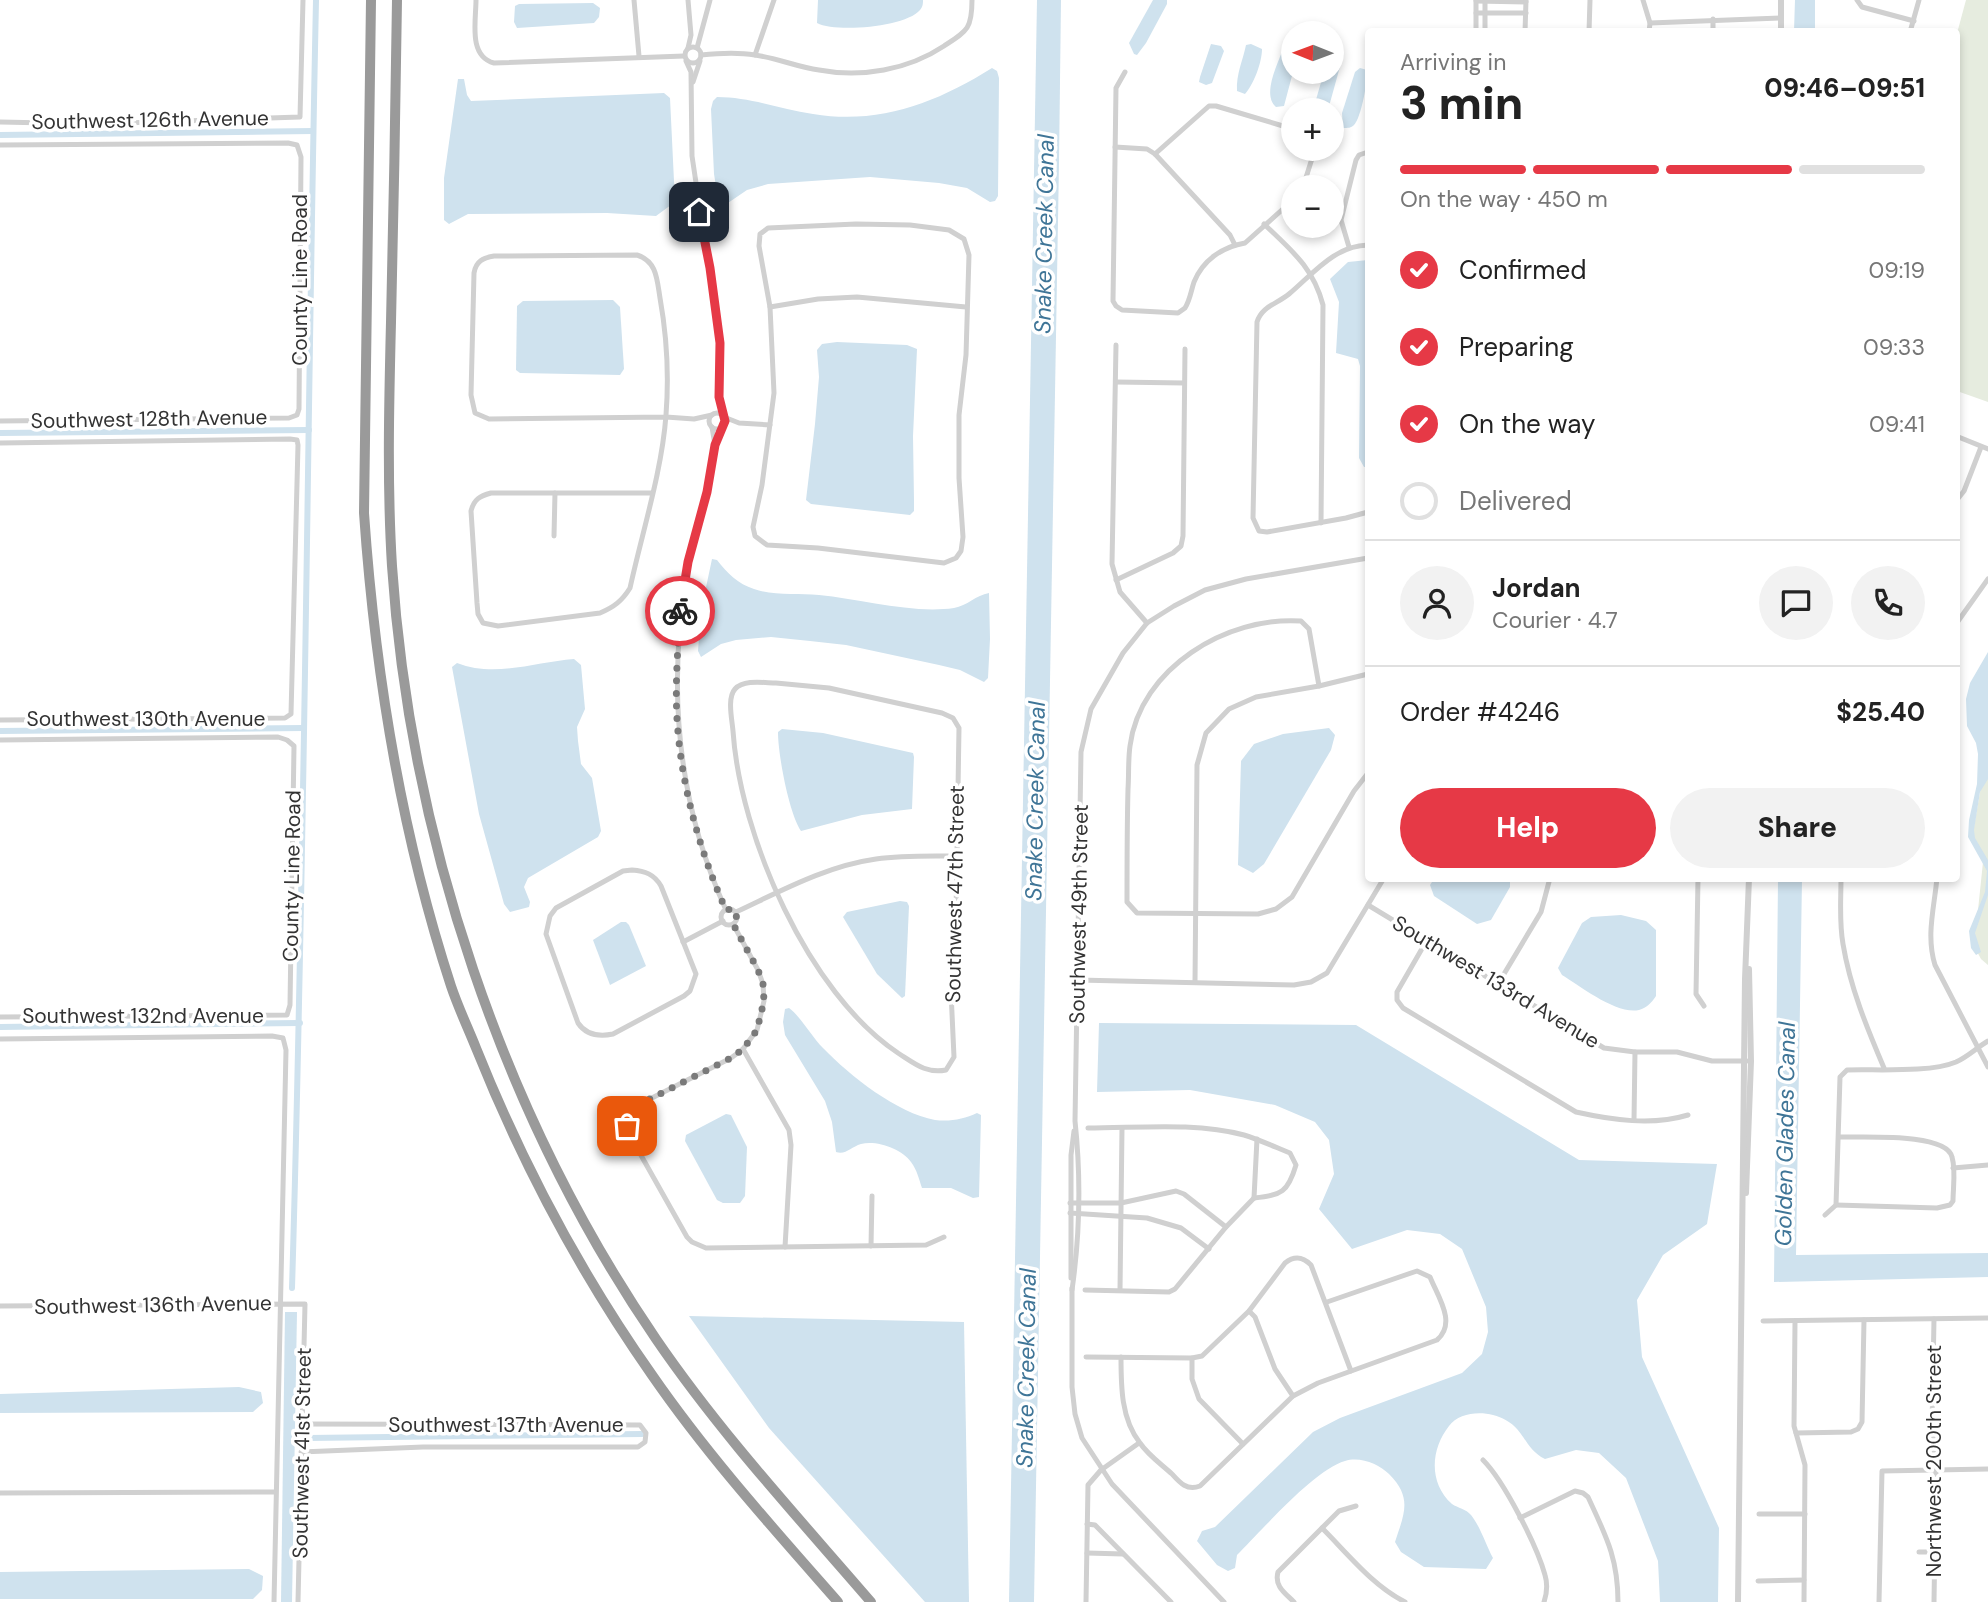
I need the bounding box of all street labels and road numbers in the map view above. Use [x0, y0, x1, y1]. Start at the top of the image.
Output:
street label: Southwest 126th Avenue [31, 104, 269, 136]
street label: County Line Road [286, 194, 314, 366]
street label: Southwest 128th Avenue [30, 403, 268, 435]
street label: Southwest 130th Avenue [27, 705, 266, 733]
street label: Southwest 47th Street [939, 785, 971, 1003]
street label: County Line Road [277, 790, 307, 962]
street label: Southwest 49th Street [1063, 804, 1095, 1024]
street label: Southwest 133rd Avenue [1387, 909, 1605, 1055]
street label: Southwest 132nd Avenue [22, 1002, 264, 1030]
street label: Southwest 136th Avenue [34, 1289, 272, 1321]
street label: Northwest 200th Street [1920, 1345, 1948, 1577]
street label: Southwest 41st Street [286, 1347, 318, 1559]
street label: Southwest 137th Avenue [388, 1411, 624, 1439]

